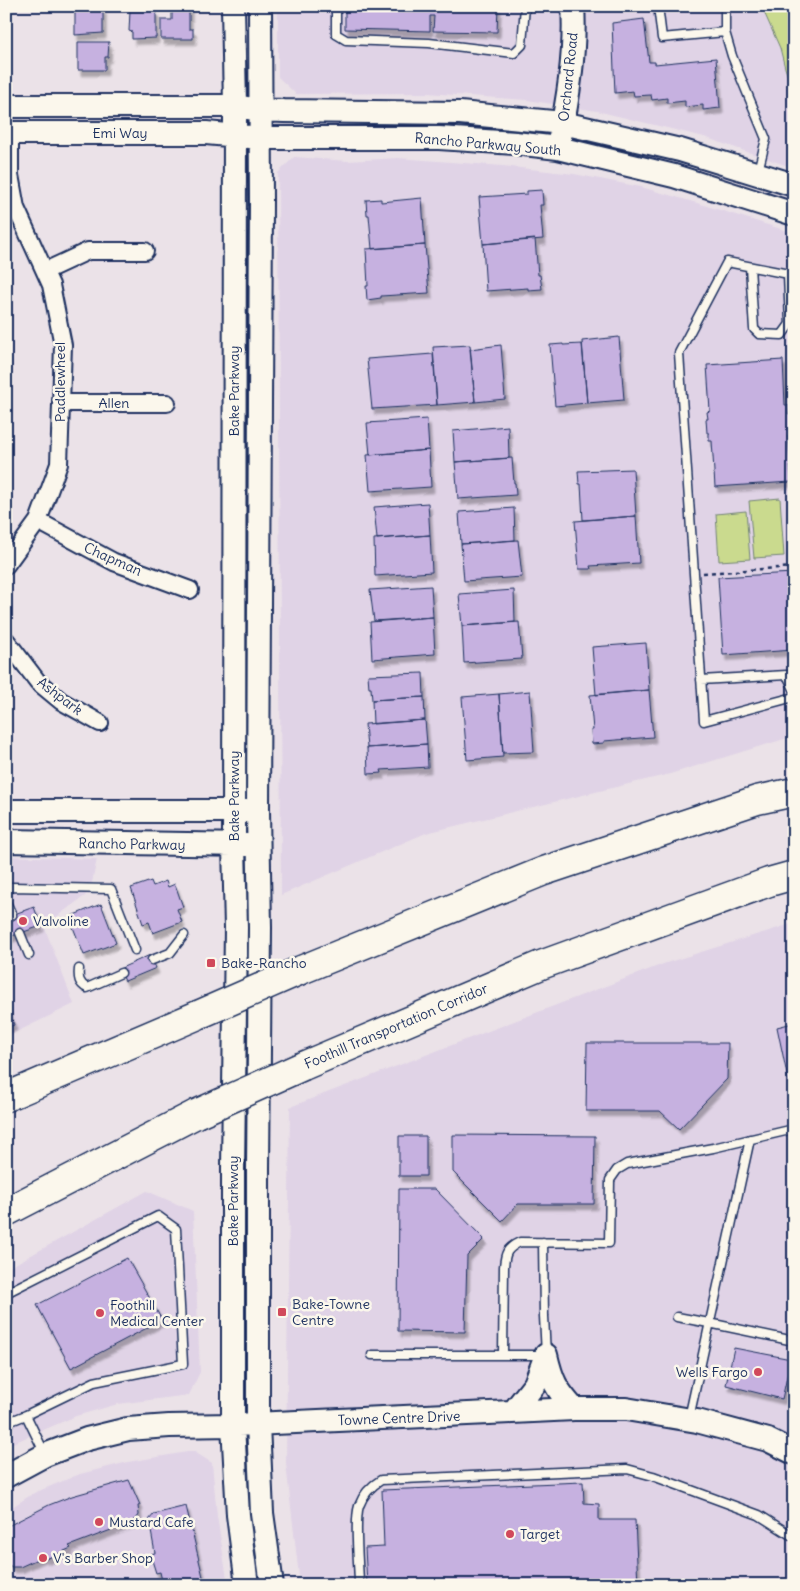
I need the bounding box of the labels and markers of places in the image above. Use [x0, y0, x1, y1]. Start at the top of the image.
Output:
place label: Valvoline [33, 912, 89, 930]
marker: Valvoline [17, 915, 29, 927]
place label: Bake-Rancho [221, 954, 307, 972]
marker: Bake-Rancho [205, 957, 217, 969]
place label: Bake-Towne Centre [292, 1295, 370, 1329]
place label: Foothill Medical Center [110, 1296, 204, 1330]
marker: Bake-Towne Centre [276, 1306, 288, 1318]
marker: Foothill Medical Center [94, 1307, 106, 1319]
place label: Wells Fargo [676, 1363, 748, 1381]
marker: Wells Fargo [752, 1366, 764, 1378]
place label: Mustard Cafe [109, 1513, 194, 1531]
marker: Mustard Cafe [93, 1516, 105, 1528]
place label: Target [520, 1525, 560, 1543]
marker: Target [504, 1528, 516, 1540]
place label: V's Barber Shop [53, 1549, 153, 1567]
marker: V's Barber Shop [37, 1552, 49, 1564]

